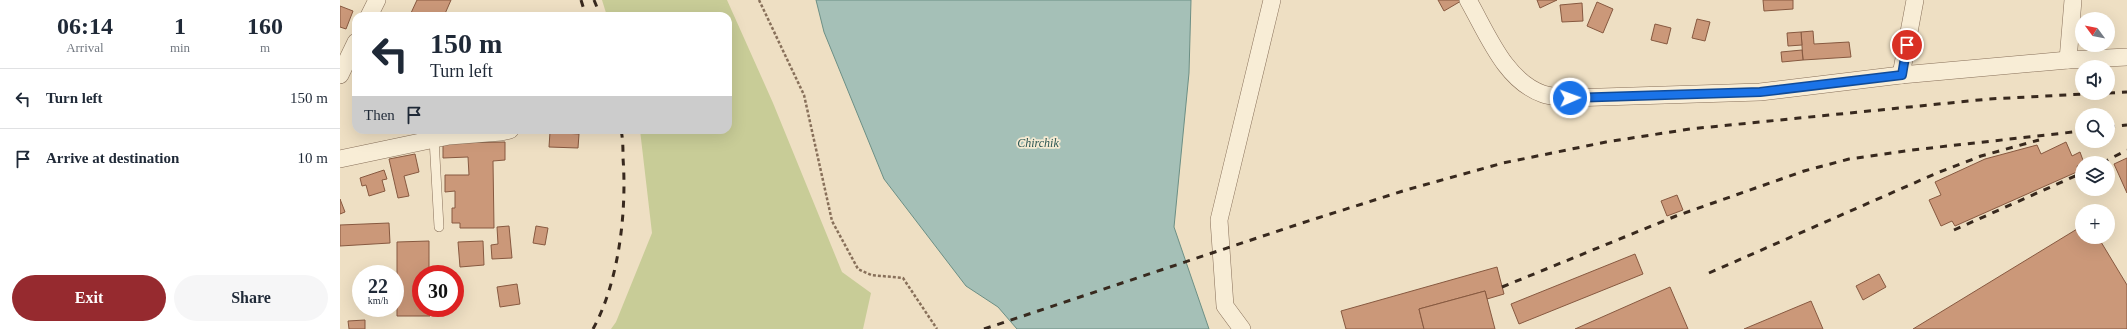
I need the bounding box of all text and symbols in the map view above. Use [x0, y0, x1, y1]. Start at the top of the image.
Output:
north arrow [2075, 12, 2115, 52]
map controls [2075, 12, 2115, 244]
text: 06:14 [57, 13, 113, 39]
text: 1 [174, 13, 186, 39]
text: 160 [247, 13, 283, 39]
icon: left [364, 28, 416, 80]
text: 150 m [430, 28, 502, 59]
pin [1890, 28, 1924, 62]
icon: arrive [1896, 34, 1918, 56]
text: Arrival [66, 40, 104, 55]
text: min [170, 40, 190, 55]
text: m [260, 40, 270, 55]
button: sound [2075, 60, 2115, 100]
text: Turn left [430, 61, 493, 81]
position arrow [1549, 77, 1591, 119]
icon: left [12, 88, 34, 110]
text: Turn left [46, 90, 103, 106]
text: 150 m [290, 90, 328, 106]
icon: arrive [403, 104, 425, 126]
text: Then [364, 107, 395, 123]
button: search [2075, 108, 2115, 148]
water label: Chirchik [1017, 136, 1059, 150]
icon: arrive [12, 148, 34, 170]
text: Arrive at destination [46, 150, 179, 166]
text: 10 m [298, 150, 328, 166]
button: layers [2075, 156, 2115, 196]
button: + [2075, 204, 2115, 244]
speed limit sign: 30 [412, 265, 464, 317]
button: Exit [12, 275, 166, 321]
button: Share [174, 275, 328, 321]
text: 22 [368, 275, 388, 297]
text: km/h [368, 295, 388, 306]

